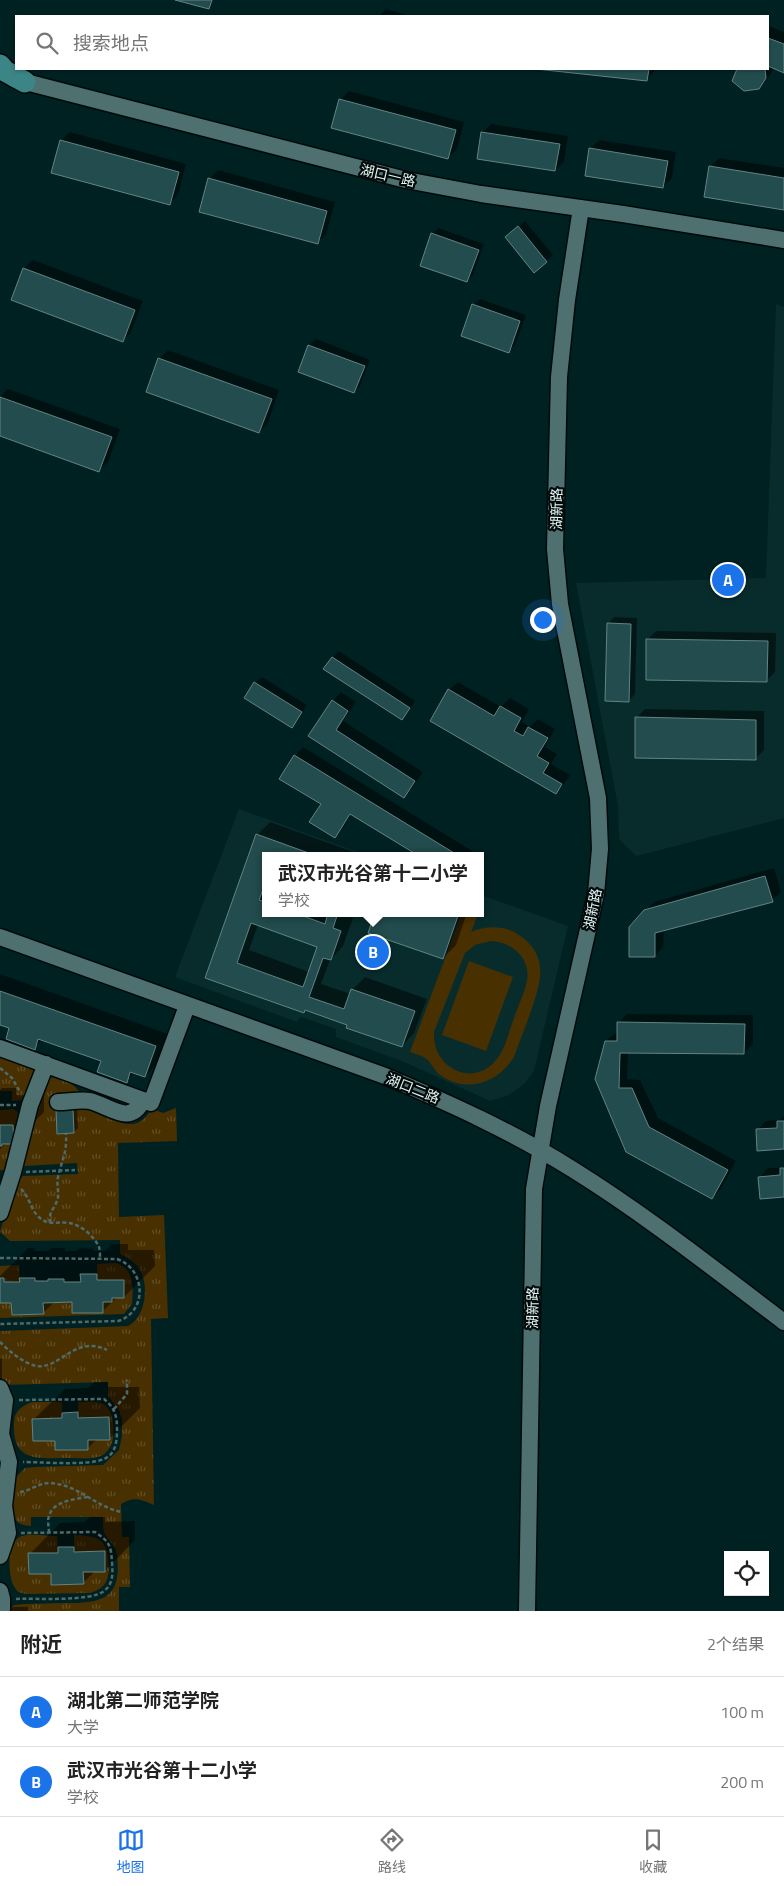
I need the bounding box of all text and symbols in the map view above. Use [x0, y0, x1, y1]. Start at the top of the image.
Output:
search box [15, 15, 769, 70]
text: 搜索地点 [73, 28, 149, 57]
icon: search [33, 29, 61, 57]
street label: 湖口一路 [358, 158, 418, 192]
street label: 湖新路 [545, 488, 567, 530]
pin: A [712, 561, 744, 599]
your location [530, 607, 556, 633]
popup [262, 852, 484, 917]
text: 武汉市光谷第十二小学 [278, 858, 468, 887]
street label: 湖新路 [578, 886, 606, 932]
text: 学校 [278, 888, 310, 912]
pin: B [357, 933, 389, 971]
street label: 湖口二路 [383, 1068, 443, 1108]
street label: 湖新路 [521, 1287, 543, 1329]
map controls [724, 1551, 769, 1596]
button: locate [724, 1551, 769, 1596]
text: 附近 [20, 1628, 62, 1660]
text: 2个结果 [707, 1632, 764, 1656]
text: 湖北第二师范学院 [67, 1685, 219, 1714]
text: A [31, 1700, 41, 1724]
text: 100 m [720, 1700, 764, 1724]
text: 大学 [67, 1715, 99, 1739]
text: 武汉市光谷第十二小学 [67, 1755, 257, 1784]
text: B [31, 1770, 41, 1794]
text: 200 m [720, 1770, 764, 1794]
text: 学校 [67, 1785, 99, 1809]
tab: 地图 [117, 1826, 145, 1877]
tab: 路线 [378, 1826, 406, 1877]
tab: 收藏 [639, 1826, 667, 1877]

